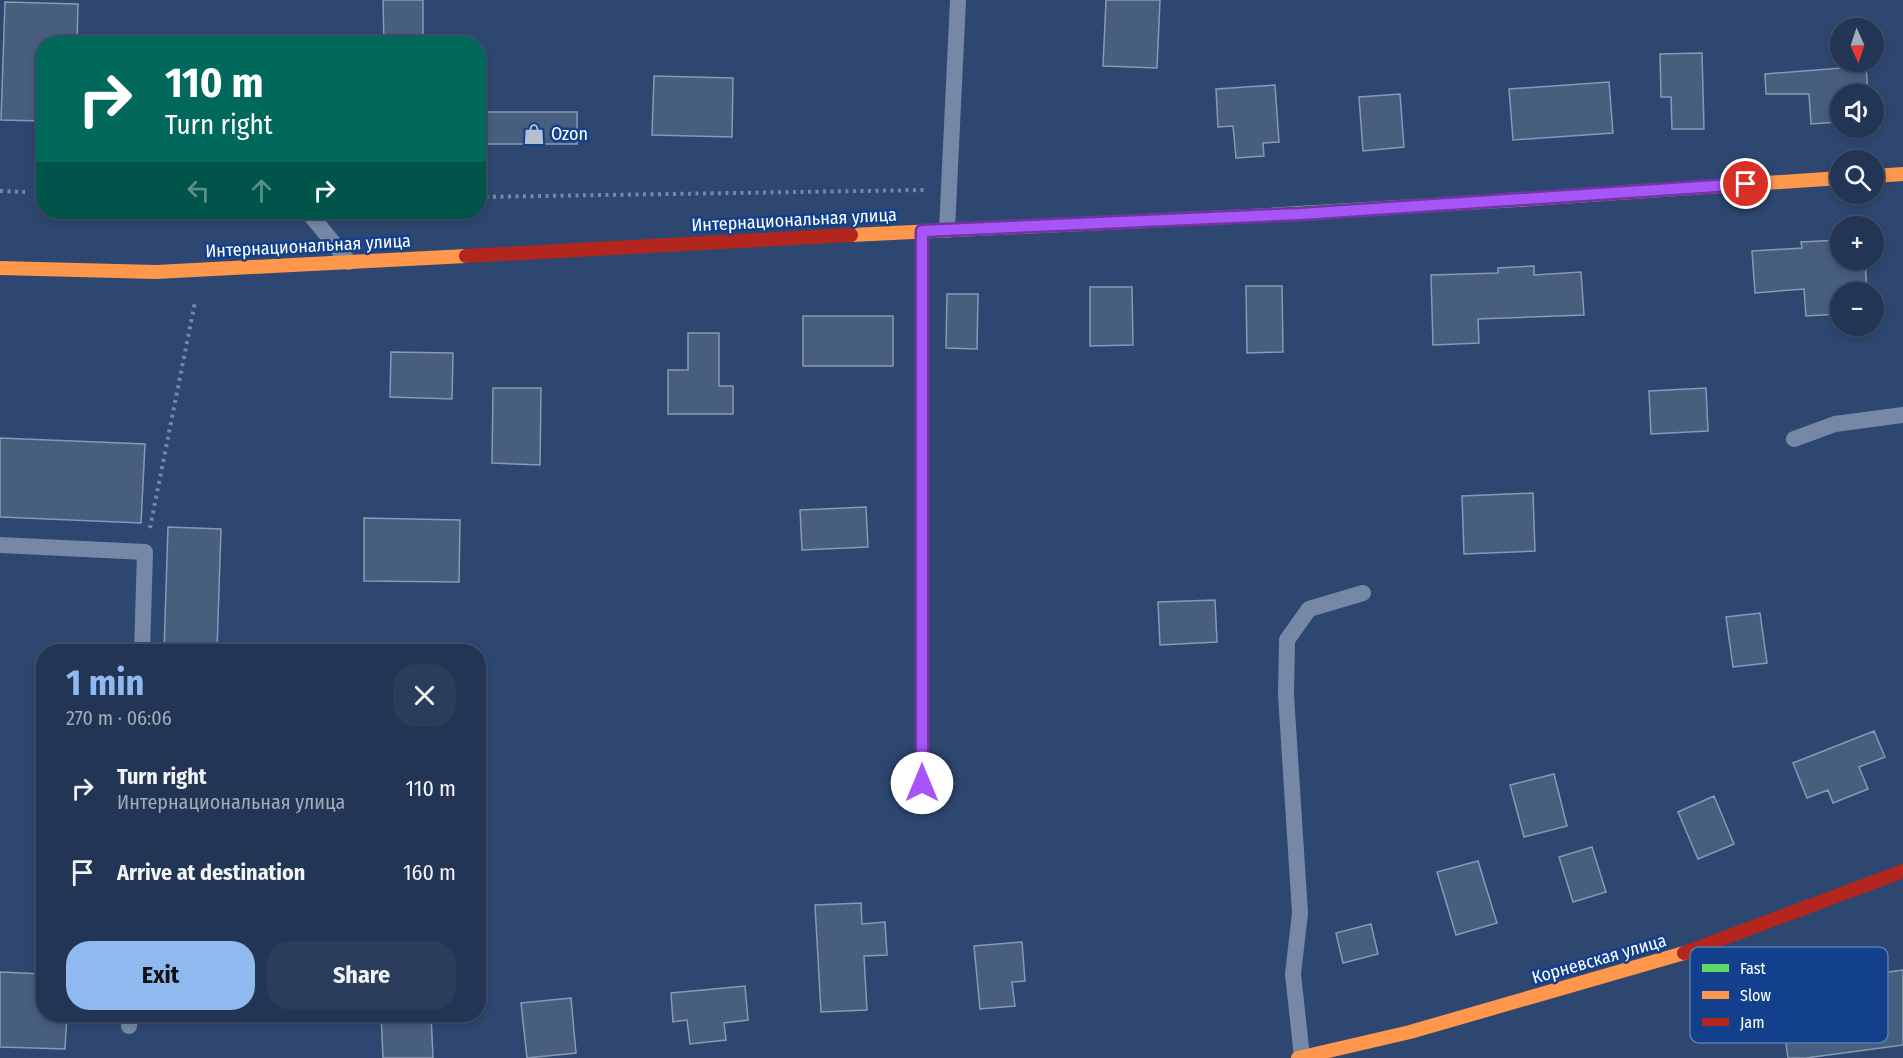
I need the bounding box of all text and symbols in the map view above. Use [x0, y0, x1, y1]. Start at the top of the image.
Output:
north arrow [1830, 18, 1884, 72]
map controls [1830, 18, 1884, 336]
text: 110 m [165, 58, 264, 108]
icon: right [66, 60, 144, 138]
button: sound [1830, 84, 1884, 138]
text: Turn right [165, 109, 273, 141]
shop icon: Ozon [522, 122, 546, 146]
place label: Ozon [551, 123, 588, 145]
button: search [1830, 150, 1884, 204]
pin [1720, 158, 1771, 209]
icon: arrive [1729, 167, 1762, 200]
icon: left [182, 174, 215, 207]
icon: ahead [245, 174, 278, 207]
icon: right [308, 174, 341, 207]
street label: Интернациональная улица [691, 204, 897, 236]
button: + [1830, 216, 1884, 270]
street label: Интернациональная улица [205, 230, 411, 262]
button: − [1830, 282, 1884, 336]
text: 1 min [66, 661, 144, 705]
button: close [393, 664, 456, 727]
text: 270 m · 06:06 [66, 706, 172, 730]
position arrow [890, 751, 954, 815]
text: Turn right [117, 763, 206, 790]
icon: right [66, 772, 99, 805]
text: 110 m [406, 775, 456, 802]
text: Интернациональная улица [117, 790, 345, 814]
icon: arrive [66, 856, 99, 889]
text: Arrive at destination [117, 859, 305, 886]
text: 160 m [403, 859, 456, 886]
street label: Корневская улица [1529, 929, 1669, 989]
button: Exit [66, 941, 255, 1010]
button: Share [267, 941, 456, 1010]
legend [1690, 947, 1888, 1043]
text: Fast [1740, 959, 1767, 978]
text: Slow [1740, 986, 1771, 1005]
text: Jam [1740, 1013, 1765, 1032]

